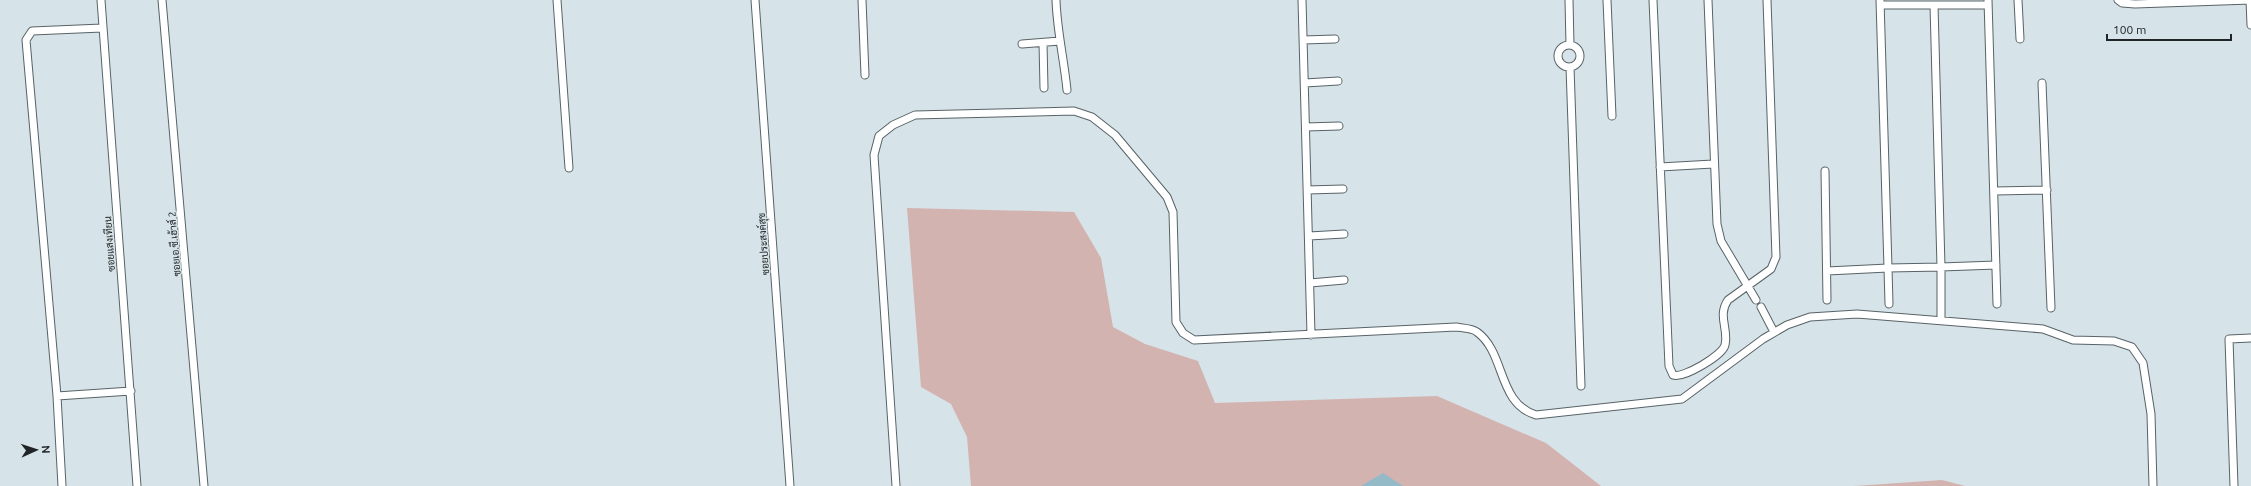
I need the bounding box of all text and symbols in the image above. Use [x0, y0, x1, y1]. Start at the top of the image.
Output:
scale bar [2107, 16, 2231, 42]
text: 100 m [2113, 23, 2146, 36]
street label: ซอยเอ.ซี.เฮ้าส์ 2 [164, 211, 183, 277]
street label: ซอยประสงค์สุข [754, 212, 773, 276]
street label: ซอยแสงเทียน [101, 216, 117, 272]
north arrow [16, 430, 56, 470]
text: N [40, 445, 52, 454]

